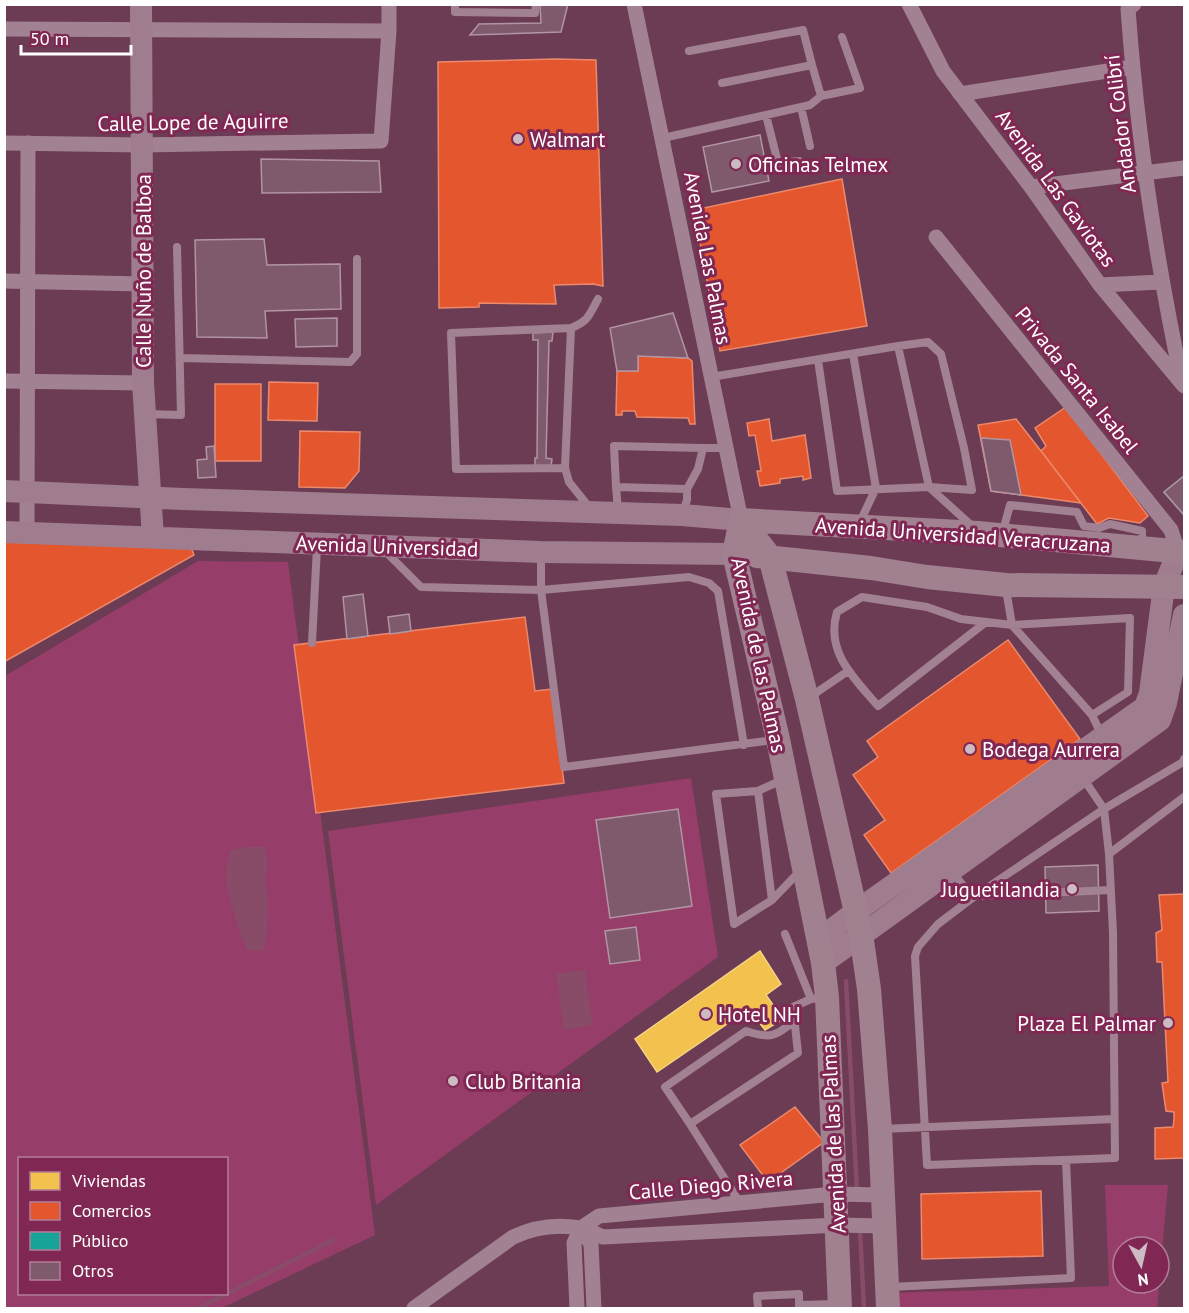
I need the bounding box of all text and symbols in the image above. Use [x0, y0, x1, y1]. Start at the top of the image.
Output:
scale bar [21, 18, 130, 56]
text: 50 m [30, 27, 69, 50]
street label: Andador Colibrí [1098, 53, 1142, 195]
street label: Avenida Las Gaviotas [990, 104, 1122, 272]
street label: Calle Lope de Aguirre [97, 107, 289, 137]
place label: Walmart [530, 126, 605, 153]
marker: Walmart [511, 132, 525, 146]
place label: Oficinas Telmex [748, 151, 889, 178]
marker: Oficinas Telmex [729, 157, 743, 171]
street label: Avenida Las Palmas [678, 169, 738, 347]
street label: Calle Nuño de Balboa [130, 174, 157, 368]
street label: Privada Santa Isabel [1009, 301, 1145, 459]
street label: Avenida Universidad Veracruzana [814, 511, 1112, 559]
street label: Avenida Universidad [295, 529, 479, 563]
street label: Avenida de las Palmas [725, 555, 793, 755]
place label: Bodega Aurrera [982, 736, 1120, 763]
marker: Bodega Aurrera [963, 742, 977, 756]
place label: Juguetilandia [940, 876, 1060, 903]
marker: Juguetilandia [1065, 882, 1079, 896]
place label: Hotel NH [718, 1001, 801, 1028]
marker: Hotel NH [699, 1007, 713, 1021]
place label: Plaza El Palmar [1017, 1010, 1156, 1037]
marker: Plaza El Palmar [1161, 1016, 1175, 1030]
street label: Avenida de las Palmas [814, 1034, 852, 1234]
place label: Club Britania [465, 1068, 582, 1095]
marker: Club Britania [446, 1074, 460, 1088]
legend [18, 1157, 228, 1295]
street label: Calle Diego Rivera [628, 1164, 794, 1206]
text: Viviendas [71, 1169, 146, 1192]
text: Comercios [72, 1199, 151, 1222]
text: Público [72, 1229, 128, 1252]
north arrow [1111, 1235, 1171, 1295]
text: Otros [72, 1259, 114, 1282]
text: N [1136, 1269, 1150, 1290]

